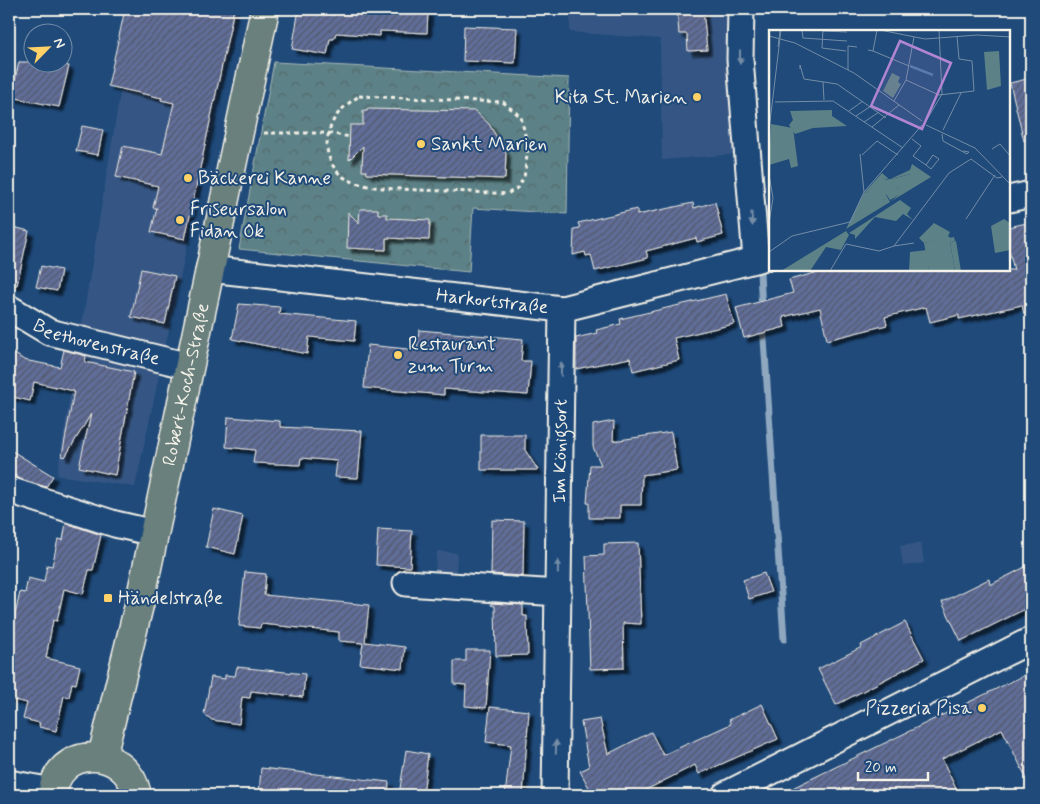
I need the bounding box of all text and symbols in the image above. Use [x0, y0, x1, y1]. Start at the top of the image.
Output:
north arrow [22, 22, 72, 72]
inset map [769, 30, 1010, 271]
text: N [49, 35, 69, 51]
one-way arrow [736, 50, 744, 66]
place label: Kita St. Marien [555, 85, 687, 110]
marker: Kita St. Marien [691, 91, 703, 103]
place label: Sankt Marien [431, 132, 547, 157]
marker: Sankt Marien [415, 138, 427, 150]
place label: Bäckerei Kanne [198, 166, 331, 191]
marker: Bäckerei Kanne [182, 172, 194, 184]
place label: Friseursalon Fidan Ok [190, 197, 287, 244]
one-way arrow [749, 212, 757, 228]
marker: Friseursalon Fidan Ok [174, 214, 186, 226]
street label: Harkortstraße [435, 282, 550, 320]
street label: Robert-Koch-Straße [156, 301, 215, 468]
street label: Beethovenstraße [28, 313, 162, 371]
place label: Restaurant zum Turm [408, 332, 496, 379]
marker: Restaurant zum Turm [392, 349, 404, 361]
one-way arrow [557, 361, 565, 377]
street label: Im Königsort [547, 399, 576, 503]
one-way arrow [554, 558, 562, 574]
place label: Händelstraße [118, 586, 223, 611]
marker: Händelstraße [102, 592, 114, 604]
place label: Pizzeria Pisa [866, 696, 973, 721]
marker: Pizzeria Pisa [976, 702, 988, 714]
one-way arrow [552, 738, 560, 754]
scale bar [858, 749, 928, 781]
text: 20 m [865, 758, 897, 778]

